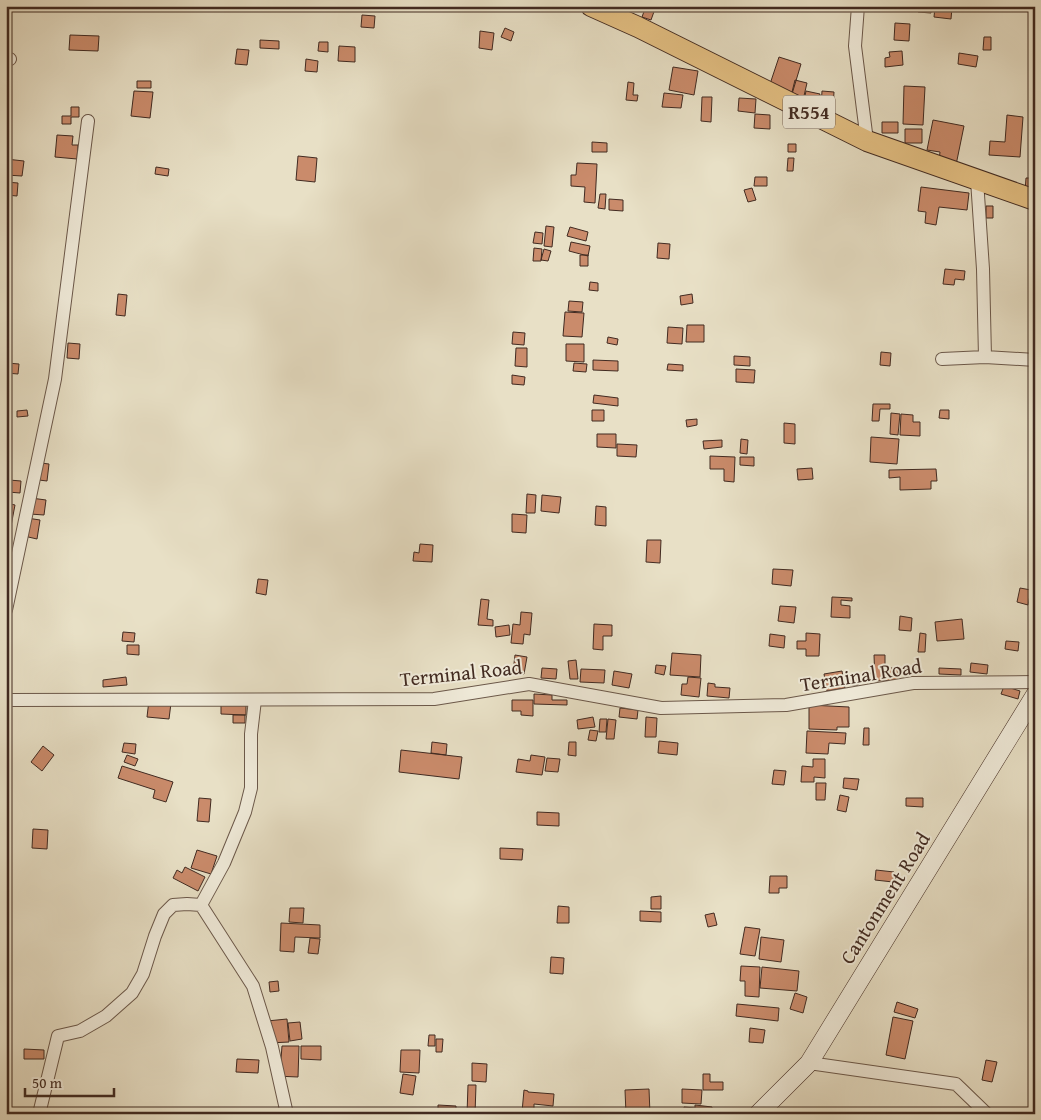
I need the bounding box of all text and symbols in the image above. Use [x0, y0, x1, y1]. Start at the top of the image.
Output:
road number: R554 [783, 95, 835, 128]
street label: Terminal Road [798, 651, 924, 698]
street label: Terminal Road [398, 652, 524, 693]
street label: Cantonment Road [832, 826, 937, 969]
scale bar [25, 1065, 114, 1097]
text: 50 m [32, 1072, 63, 1093]

